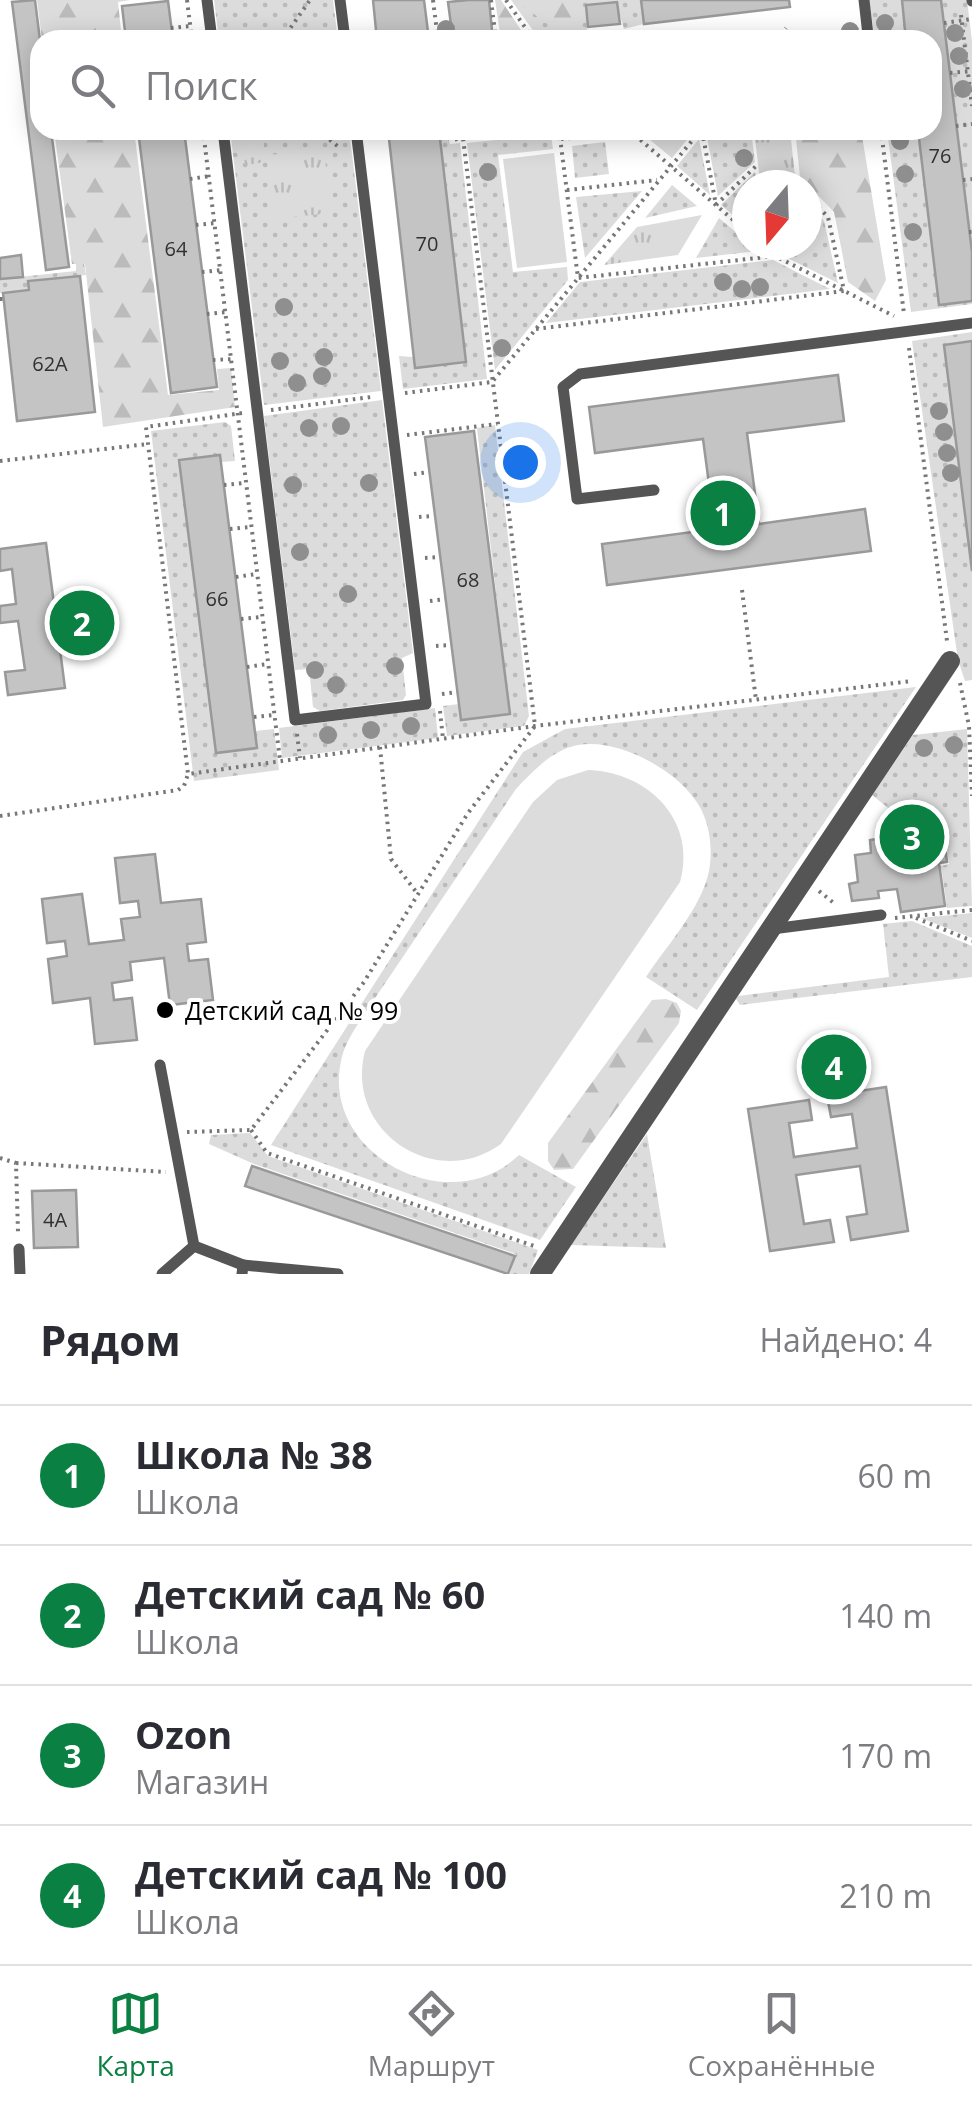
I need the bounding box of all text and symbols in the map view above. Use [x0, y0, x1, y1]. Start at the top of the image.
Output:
search box [30, 30, 942, 140]
icon: search [65, 58, 120, 113]
text: Поиск [145, 59, 258, 111]
house number: 76 [929, 142, 951, 169]
north arrow [732, 170, 822, 260]
house number: 70 [416, 230, 438, 257]
house number: 64 [165, 235, 188, 262]
house number: 62А [32, 350, 68, 377]
your location [495, 437, 546, 488]
pin: 1 [690, 476, 756, 550]
house number: 68 [457, 566, 479, 593]
house number: 66 [206, 585, 228, 612]
pin: 2 [49, 586, 114, 660]
pin: 3 [880, 800, 944, 874]
place label: Детский сад № 99 [185, 993, 398, 1027]
marker: Детский сад № 99 [154, 999, 176, 1021]
pin: 4 [802, 1030, 866, 1104]
house number: 4А [43, 1206, 67, 1233]
text: Рядом [40, 1311, 181, 1368]
text: Найдено: 4 [759, 1318, 932, 1361]
text: Школа № 38 [135, 1428, 373, 1480]
text: 1 [63, 1454, 82, 1497]
text: 60 m [857, 1454, 932, 1497]
text: Школа [135, 1480, 240, 1523]
text: Детский сад № 60 [135, 1568, 485, 1620]
text: 2 [63, 1594, 82, 1637]
text: 140 m [839, 1594, 932, 1637]
text: Школа [135, 1620, 240, 1663]
text: Ozon [135, 1708, 232, 1760]
text: 3 [63, 1734, 82, 1777]
text: 170 m [839, 1734, 932, 1777]
text: Магазин [135, 1760, 269, 1803]
text: Детский сад № 100 [135, 1848, 507, 1900]
text: 4 [63, 1874, 82, 1917]
text: 210 m [839, 1874, 932, 1917]
text: Школа [135, 1900, 240, 1943]
tab: Карта [96, 1986, 175, 2084]
tab: Маршрут [368, 1986, 495, 2084]
tab: Сохранённые [688, 1986, 876, 2084]

